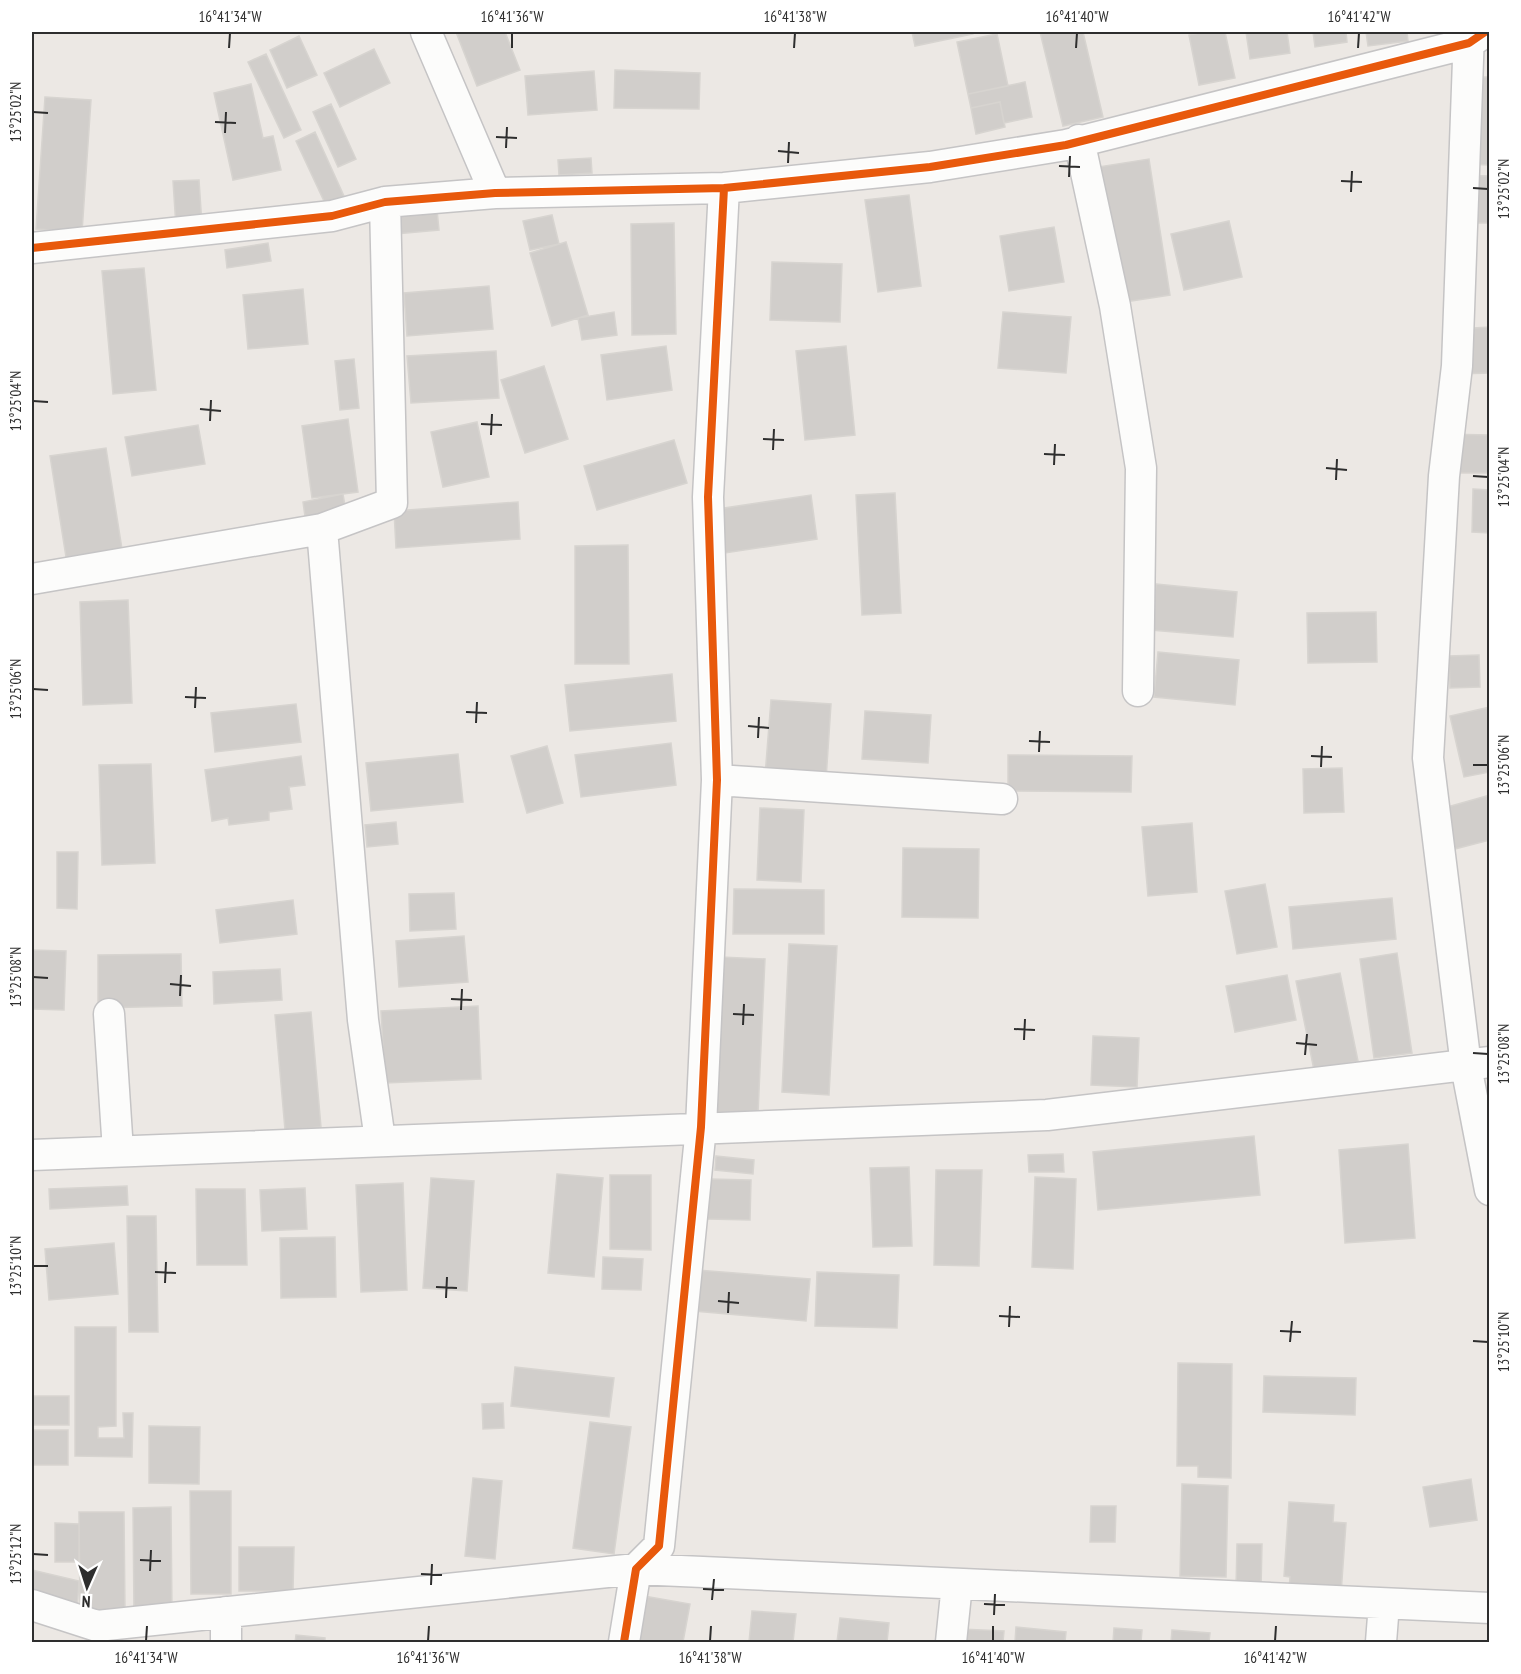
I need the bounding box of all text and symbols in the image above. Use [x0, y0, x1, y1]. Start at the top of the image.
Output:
text: 16°41'34"W [198, 7, 262, 26]
text: 16°41'36"W [480, 7, 544, 26]
text: 16°41'38"W [763, 7, 827, 26]
text: 16°41'40"W [1045, 7, 1109, 26]
text: 16°41'42"W [1327, 7, 1391, 26]
text: 13°25'02"N [6, 82, 25, 142]
text: 13°25'02"N [1494, 159, 1513, 219]
text: 13°25'04"N [6, 371, 25, 431]
text: 13°25'04"N [1494, 447, 1513, 507]
text: 13°25'06"N [6, 659, 25, 719]
text: 13°25'06"N [1494, 735, 1513, 795]
text: 13°25'08"N [6, 947, 25, 1007]
text: 13°25'08"N [1494, 1024, 1513, 1084]
text: 13°25'10"N [6, 1236, 25, 1296]
text: 13°25'10"N [1494, 1312, 1513, 1372]
text: 13°25'12"N [6, 1524, 25, 1584]
north arrow [57, 1557, 117, 1617]
text: N [81, 1592, 91, 1612]
text: 16°41'34"W [114, 1648, 178, 1667]
text: 16°41'36"W [396, 1648, 460, 1667]
text: 16°41'38"W [678, 1648, 742, 1667]
text: 16°41'40"W [961, 1648, 1025, 1667]
text: 16°41'42"W [1243, 1648, 1307, 1667]

